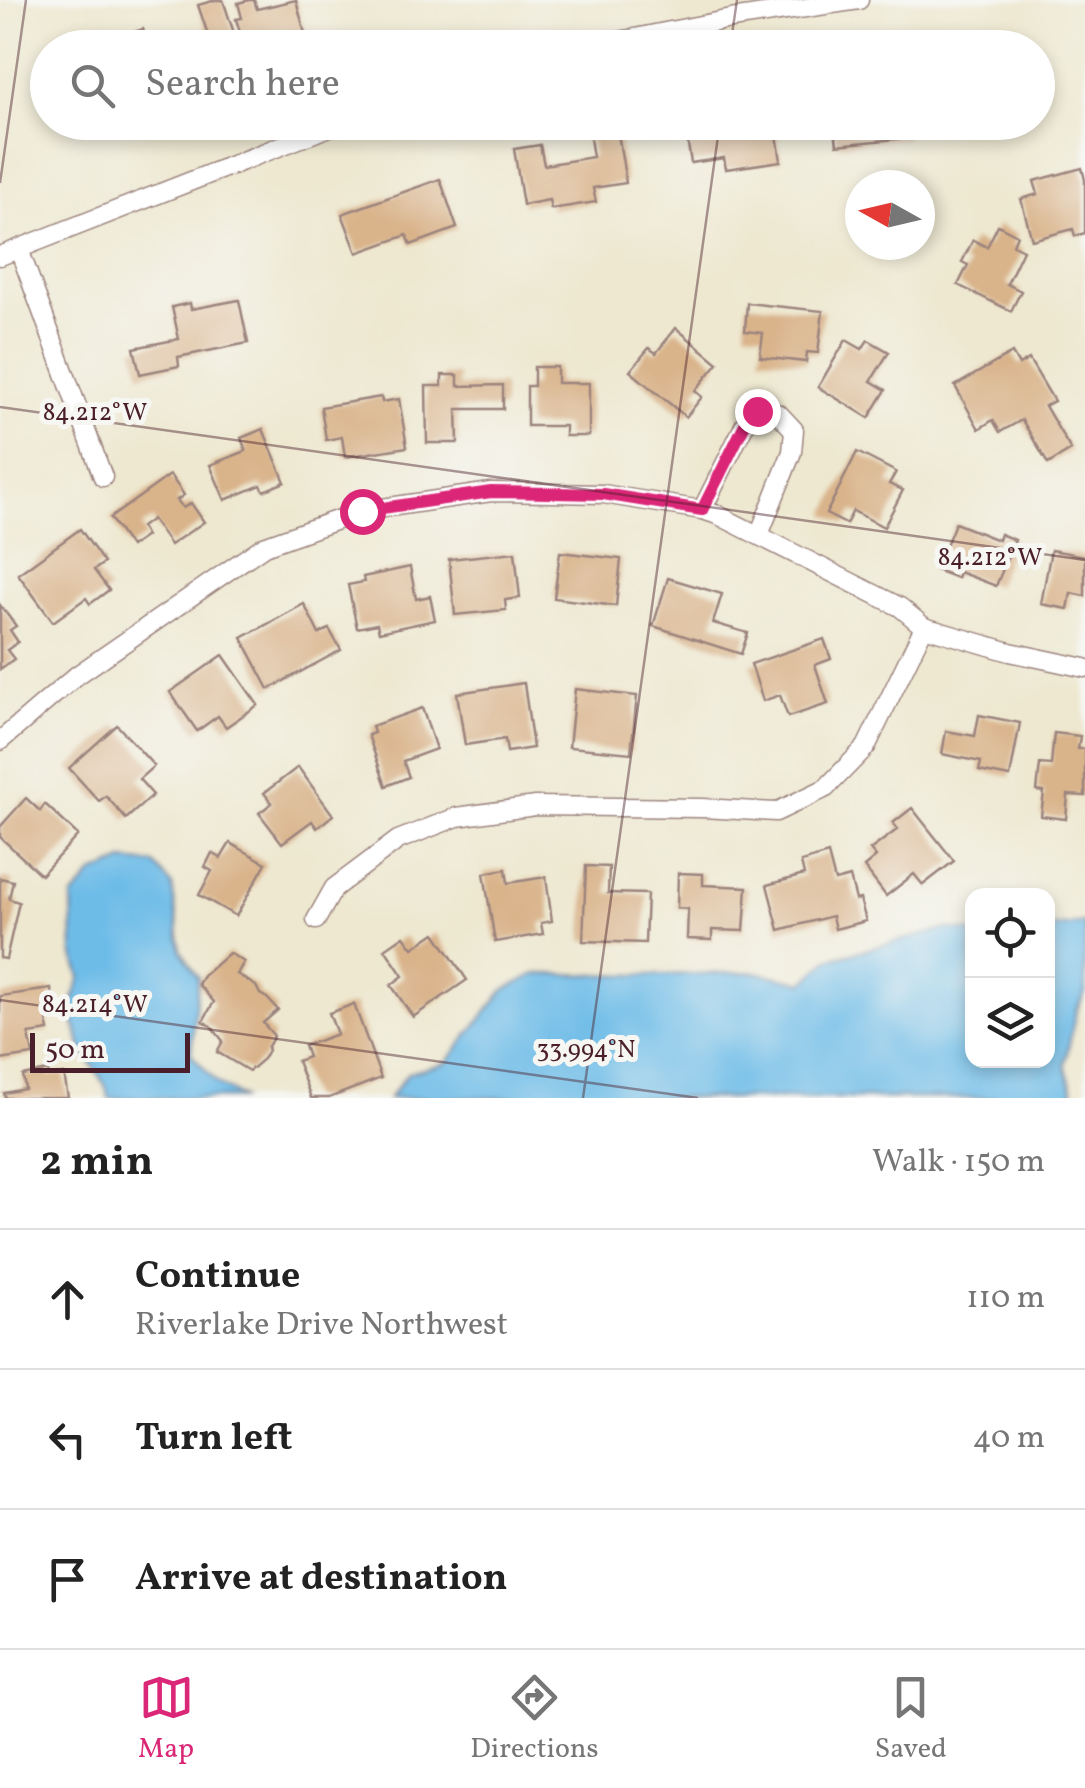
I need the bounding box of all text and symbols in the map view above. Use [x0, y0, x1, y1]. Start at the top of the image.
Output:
search box [30, 30, 1055, 140]
icon: search [65, 58, 120, 113]
text: Search here [145, 59, 340, 112]
north arrow [845, 170, 935, 260]
route end [735, 389, 781, 435]
text: 84.212°W [43, 396, 147, 431]
route start [340, 489, 386, 535]
text: 84.212°W [938, 541, 1042, 576]
map controls [965, 888, 1055, 1068]
button: locate [965, 888, 1055, 978]
button: layers [965, 978, 1055, 1068]
text: 84.214°W [42, 988, 148, 1023]
scale bar [30, 1028, 190, 1072]
text: 50 m [45, 1031, 105, 1070]
text: 33.994°N [536, 1033, 636, 1068]
text: 2 min [40, 1134, 153, 1193]
text: Walk · 150 m [872, 1141, 1045, 1185]
text: Continue [135, 1251, 300, 1304]
icon: ahead [40, 1272, 95, 1327]
text: 110 m [966, 1277, 1045, 1321]
text: Riverlake Drive Northwest [135, 1304, 508, 1348]
icon: left [40, 1412, 95, 1467]
text: Turn left [135, 1413, 292, 1466]
text: 40 m [973, 1417, 1045, 1461]
icon: arrive [40, 1552, 95, 1607]
text: Arrive at destination [135, 1553, 508, 1606]
tab: Map [138, 1670, 194, 1769]
tab: Directions [470, 1670, 599, 1769]
tab: Saved [875, 1670, 947, 1769]

